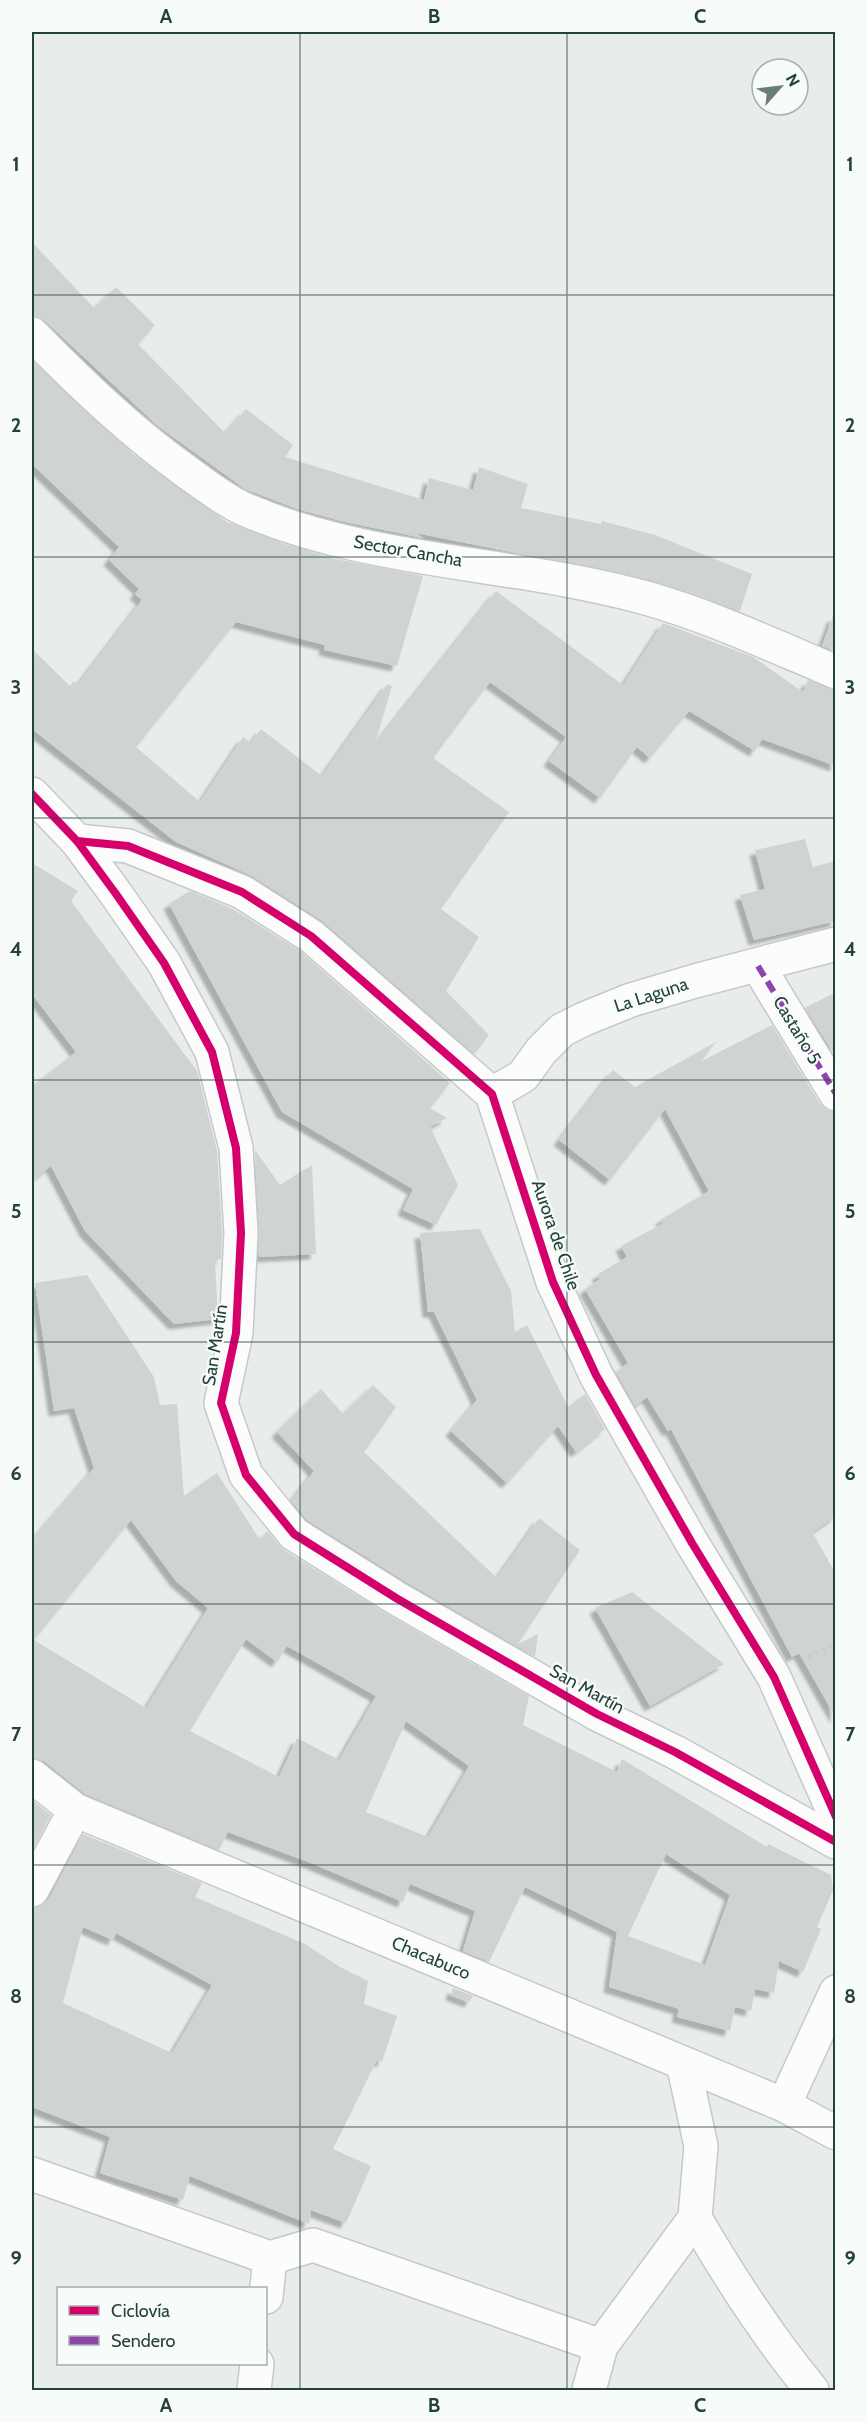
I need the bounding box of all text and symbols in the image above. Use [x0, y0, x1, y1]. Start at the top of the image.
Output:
text: A [160, 4, 173, 28]
text: B [428, 4, 440, 28]
text: C [694, 4, 706, 28]
north arrow [750, 57, 810, 117]
text: N [782, 71, 804, 90]
text: 1 [12, 152, 20, 176]
text: 1 [846, 152, 854, 176]
text: 2 [11, 413, 21, 437]
text: 2 [845, 413, 855, 437]
street label: Sector Cancha [352, 531, 464, 571]
text: 3 [11, 675, 21, 699]
text: 3 [845, 675, 855, 699]
text: 4 [10, 937, 22, 961]
text: 4 [844, 937, 856, 961]
street label: La Laguna [611, 973, 691, 1017]
street label: Castaño 5 [768, 992, 826, 1068]
street label: Aurora de Chile [527, 1177, 585, 1293]
text: 5 [11, 1199, 21, 1223]
text: 5 [845, 1199, 855, 1223]
street label: San Martín [198, 1303, 232, 1387]
text: 6 [10, 1461, 22, 1485]
text: 6 [844, 1461, 856, 1485]
street label: San Martín [546, 1659, 628, 1719]
text: 7 [11, 1722, 22, 1746]
text: 7 [845, 1722, 856, 1746]
street label: Chacabuco [388, 1932, 474, 1985]
text: 8 [10, 1984, 22, 2008]
text: 8 [844, 1984, 856, 2008]
text: 9 [10, 2246, 22, 2270]
text: 9 [844, 2246, 856, 2270]
legend [57, 2287, 267, 2365]
text: Ciclovía [111, 2300, 170, 2322]
text: Sendero [111, 2330, 175, 2352]
text: A [160, 2393, 173, 2417]
text: B [428, 2393, 440, 2417]
text: C [694, 2393, 706, 2417]

